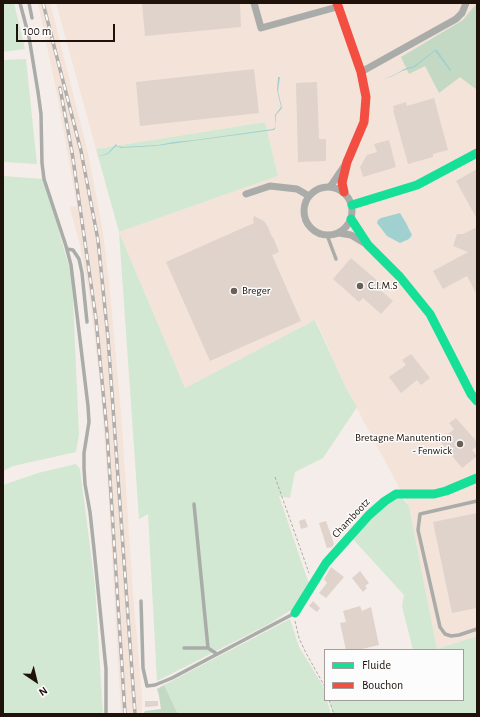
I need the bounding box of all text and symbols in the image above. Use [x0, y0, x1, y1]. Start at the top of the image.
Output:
scale bar [18, 16, 117, 42]
text: 100 m [23, 25, 51, 37]
place label: C.I.M.S [368, 279, 398, 293]
marker: C.I.M.S [355, 281, 365, 291]
place label: Breger [242, 284, 270, 298]
marker: Breger [229, 286, 239, 296]
place label: Bretagne Manutention - Fenwick [355, 431, 452, 457]
marker: Bretagne Manutention - Fenwick [455, 439, 465, 449]
street label: Chambootz [329, 495, 373, 541]
legend [324, 649, 464, 701]
text: Fluide [362, 659, 391, 671]
north arrow [16, 661, 56, 701]
text: Bouchon [362, 679, 403, 691]
text: N [37, 685, 49, 698]

